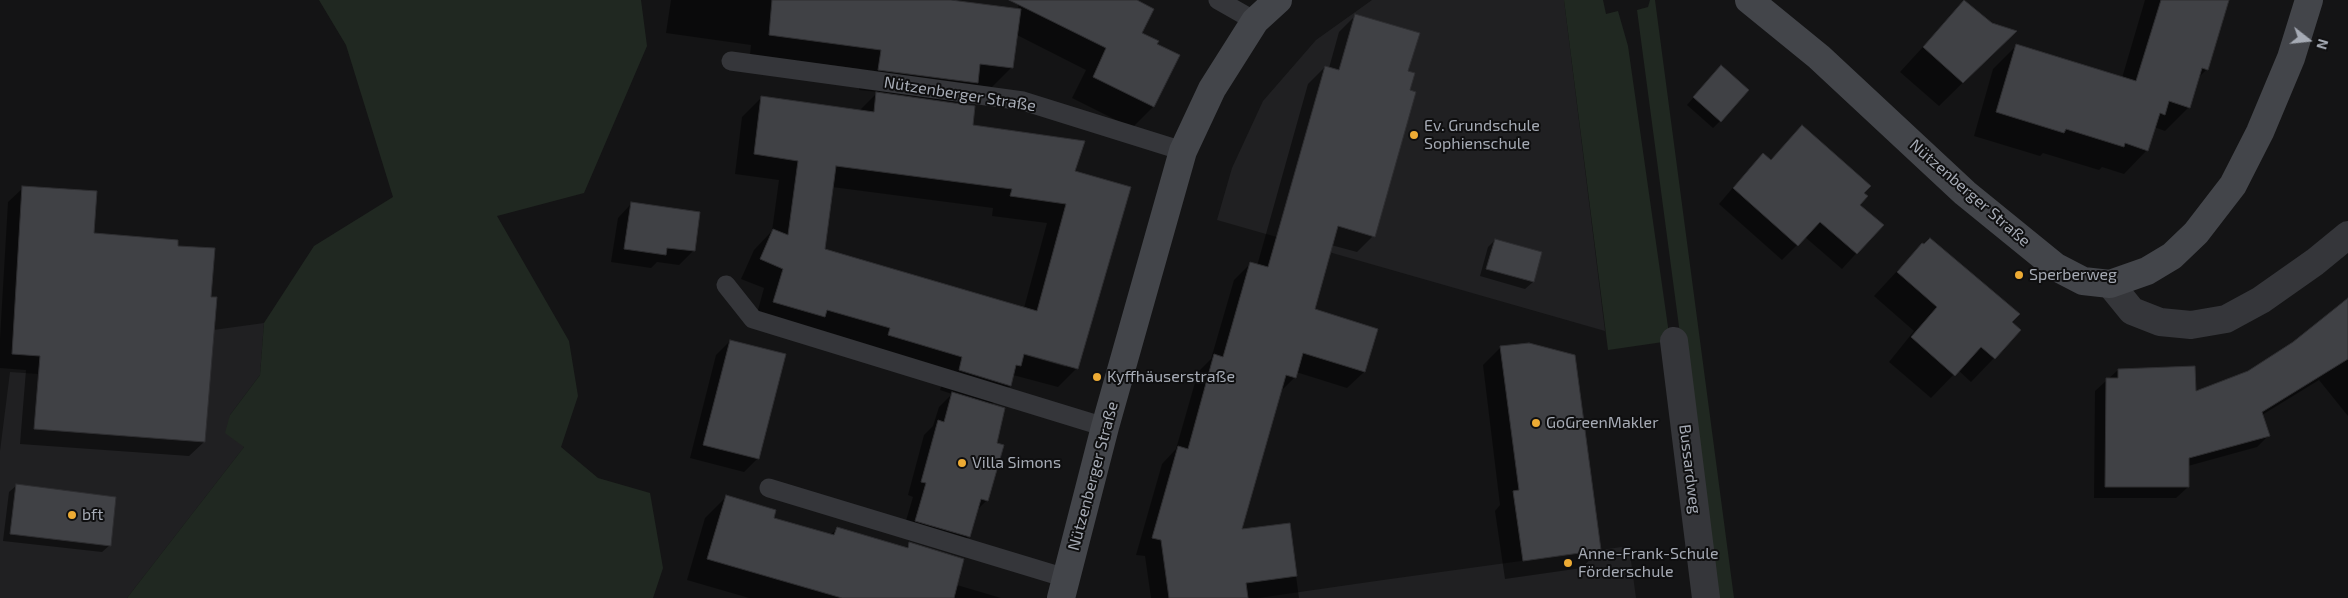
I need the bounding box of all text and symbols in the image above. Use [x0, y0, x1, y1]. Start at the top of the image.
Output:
north arrow [2283, 15, 2333, 65]
text: N [2313, 37, 2332, 51]
street label: Nützenberger Straße [883, 73, 1037, 115]
place label: Ev. Grundschule Sophienschule [1424, 116, 1540, 154]
marker: Ev. Grundschule Sophienschule [1408, 129, 1420, 141]
street label: Nützenberger Straße [1906, 135, 2034, 251]
place label: Sperberweg [2029, 265, 2117, 285]
marker: Sperberweg [2013, 269, 2025, 281]
place label: Kyffhäuserstraße [1107, 367, 1235, 387]
marker: Kyffhäuserstraße [1091, 371, 1103, 383]
street label: Nützenberger Straße [1064, 399, 1122, 553]
place label: GoGreenMakler [1546, 413, 1659, 433]
marker: GoGreenMakler [1530, 417, 1542, 429]
street label: Bussardweg [1675, 423, 1705, 515]
place label: Villa Simons [972, 453, 1061, 473]
marker: Villa Simons [956, 457, 968, 469]
place label: bft [82, 505, 103, 525]
marker: bft [66, 509, 78, 521]
place label: Anne-Frank-Schule Förderschule [1578, 544, 1718, 582]
marker: Anne-Frank-Schule Förderschule [1562, 557, 1574, 569]

